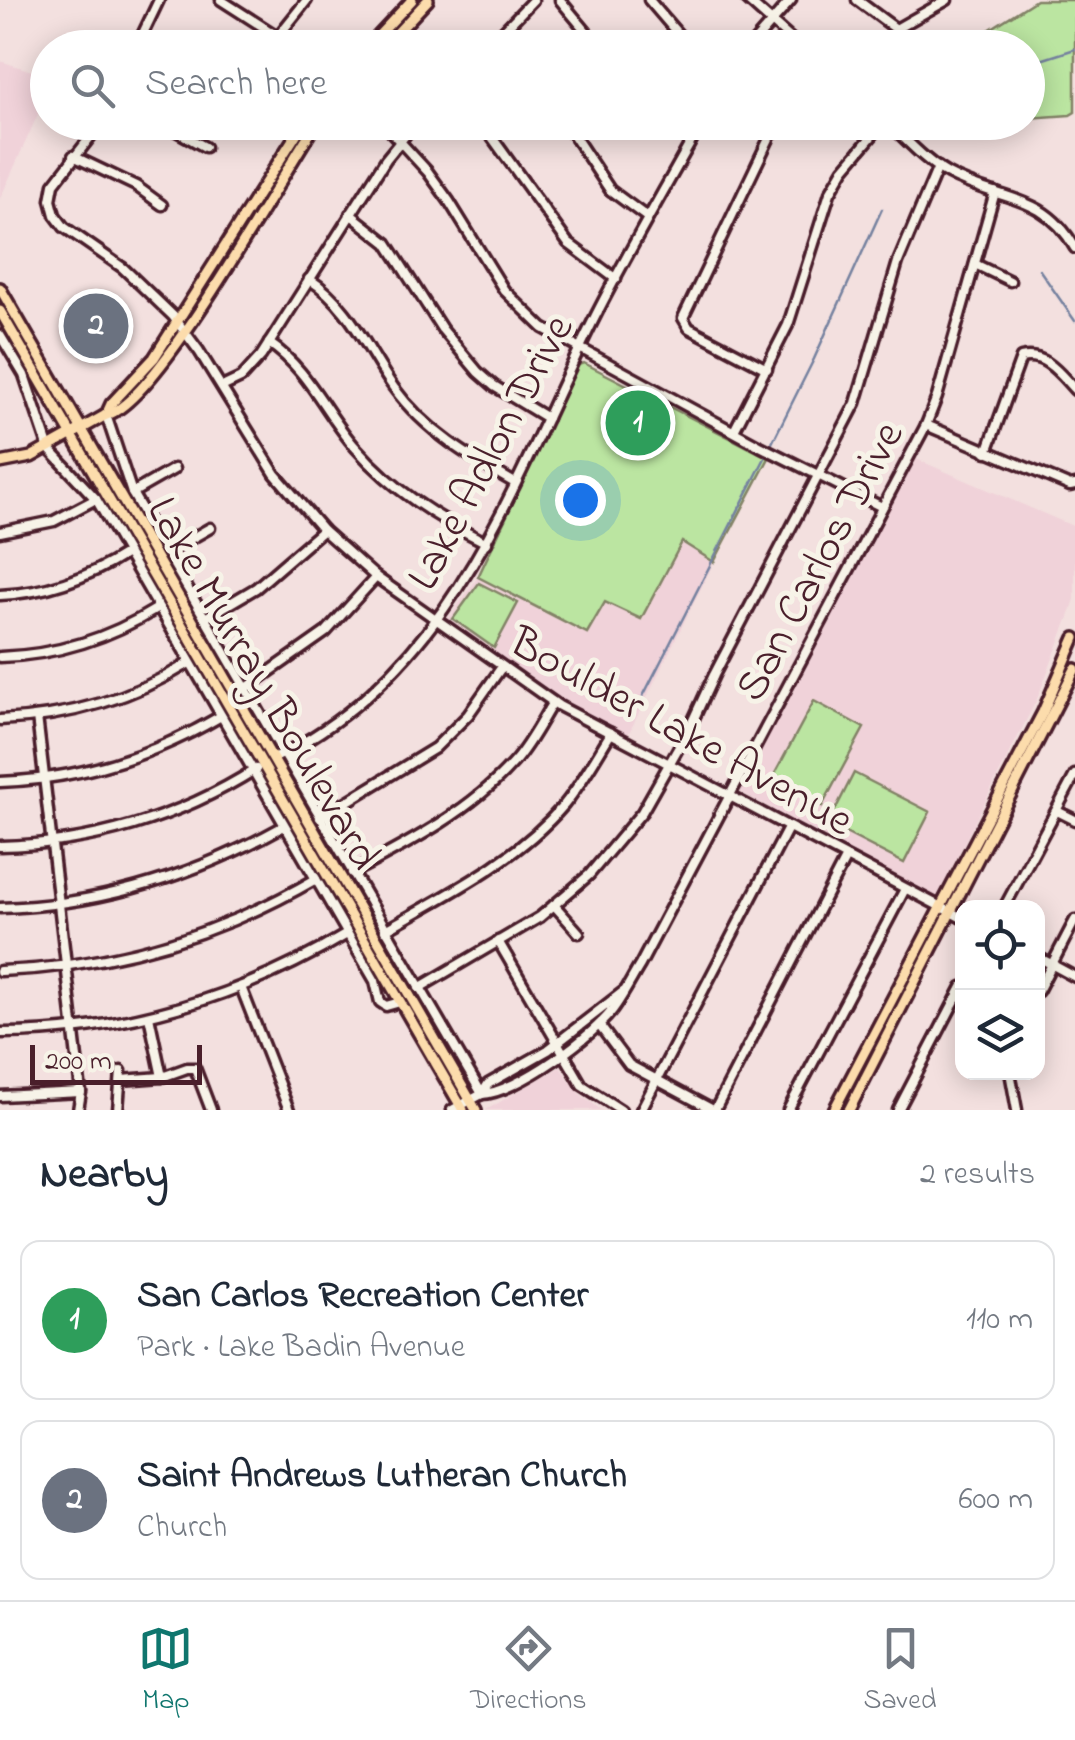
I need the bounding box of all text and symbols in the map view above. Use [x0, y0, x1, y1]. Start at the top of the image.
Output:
search box [30, 30, 1045, 140]
text: Search here [145, 57, 327, 113]
icon: search [65, 58, 120, 113]
pin: 2 [64, 288, 128, 364]
street label: Lake Adlon Drive [392, 303, 593, 603]
pin: 1 [606, 386, 670, 460]
street label: San Carlos Drive [720, 410, 923, 714]
your location [555, 475, 606, 526]
street label: Lake Murray Boulevard [128, 486, 396, 883]
street label: Boulder Lake Avenue [496, 611, 865, 856]
map controls [955, 900, 1045, 1080]
button: locate [955, 900, 1045, 990]
button: layers [955, 990, 1045, 1080]
scale bar [30, 1040, 202, 1084]
text: 200 m [45, 1042, 112, 1083]
text: Nearby [40, 1145, 168, 1206]
text: 2 results [920, 1152, 1035, 1199]
text: San Carlos Recreation Center [137, 1269, 588, 1325]
text: 1 [69, 1297, 80, 1344]
text: 110 m [966, 1297, 1033, 1344]
text: Park · Lake Badin Avenue [137, 1325, 465, 1372]
text: Saint Andrews Lutheran Church [137, 1449, 627, 1505]
text: 2 [67, 1477, 82, 1524]
text: 600 m [958, 1477, 1033, 1524]
text: Church [137, 1505, 227, 1552]
tab: Map [138, 1621, 193, 1722]
tab: Directions [470, 1621, 587, 1722]
tab: Saved [864, 1621, 937, 1722]

